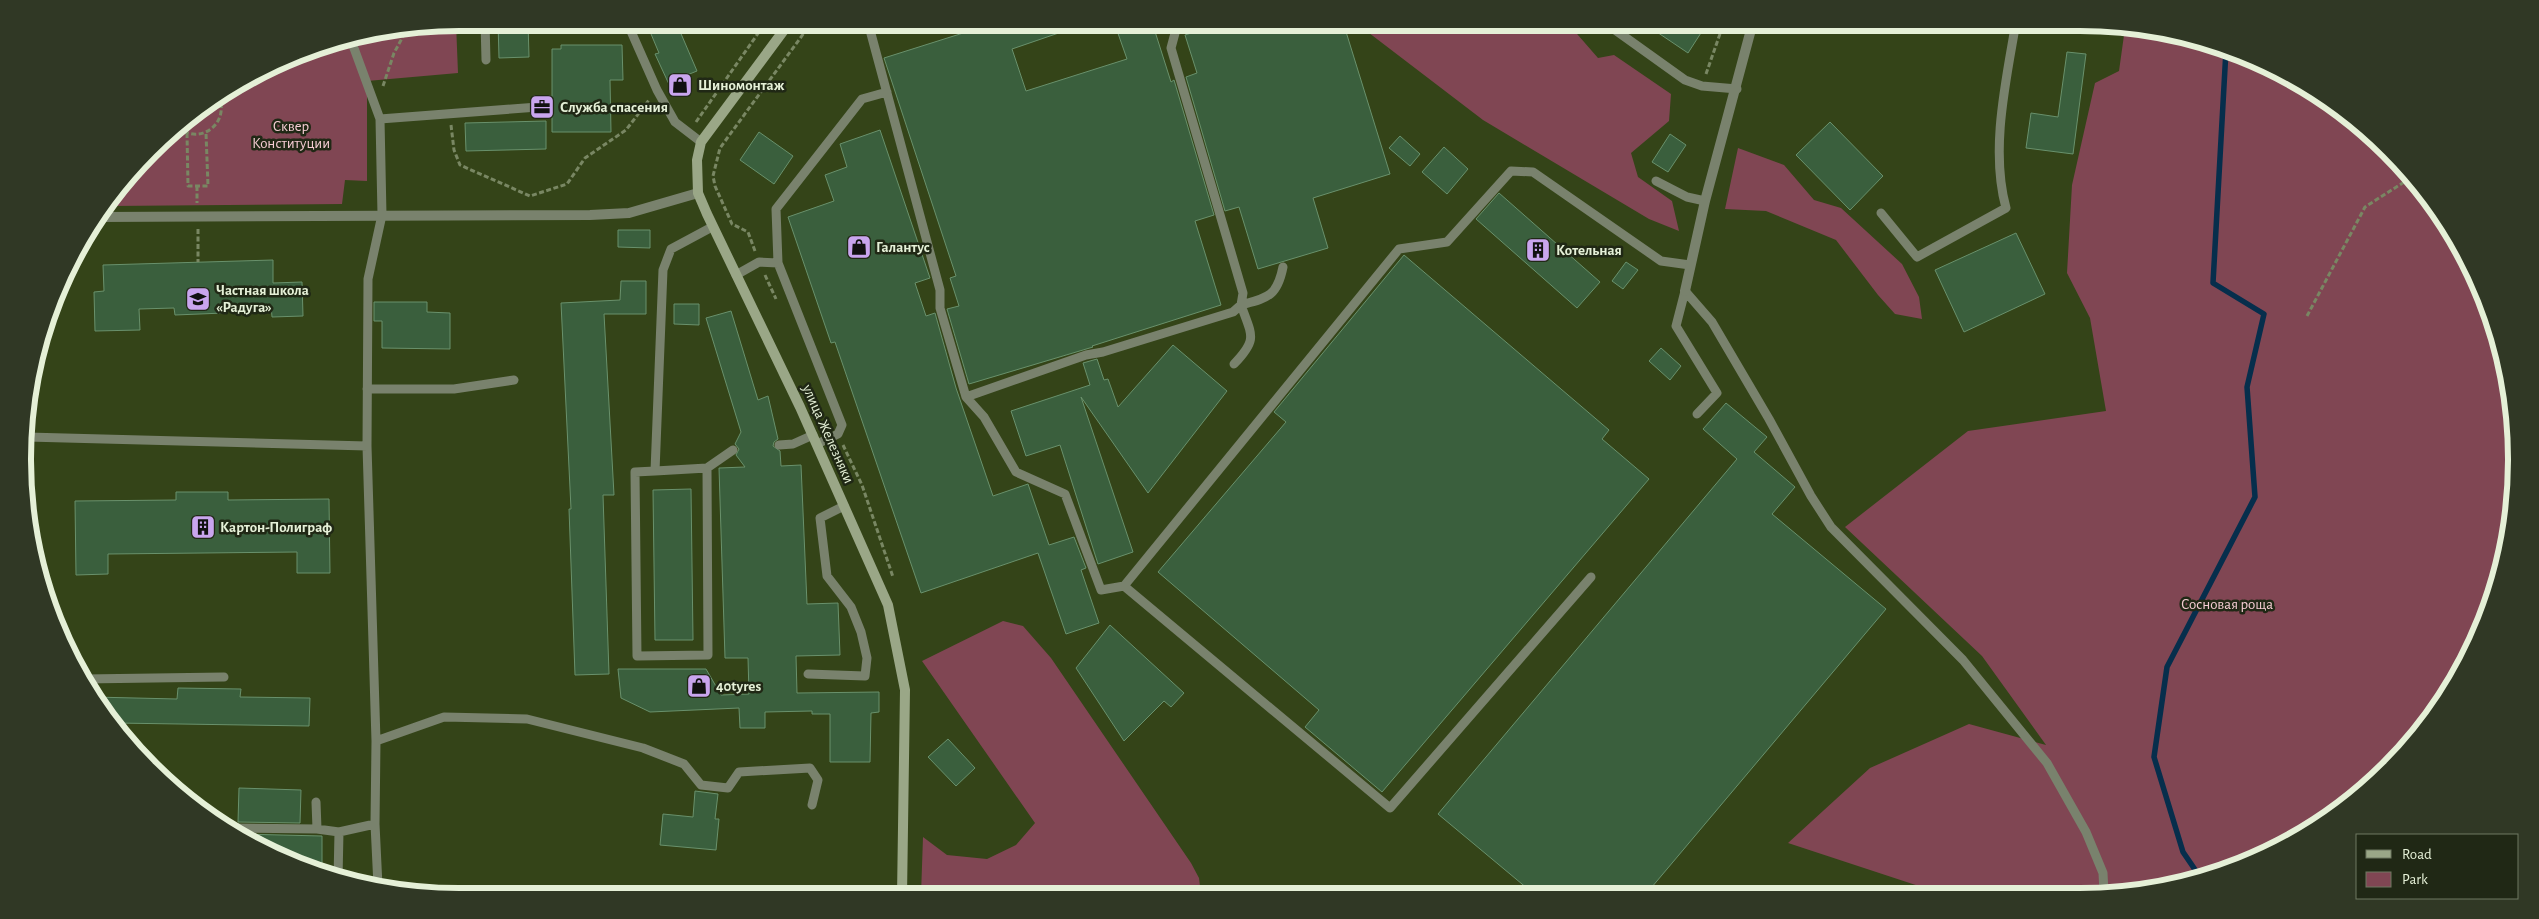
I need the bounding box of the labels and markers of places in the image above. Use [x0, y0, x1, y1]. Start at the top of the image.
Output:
shop icon: Шиномонтаж [667, 72, 693, 98]
place label: Шиномонтаж [698, 78, 785, 93]
office icon: Служба спасения [529, 94, 555, 120]
place label: Служба спасения [560, 100, 668, 115]
shop icon: Галантус [846, 234, 872, 260]
building icon: Котельная [1525, 237, 1551, 263]
place label: Галантус [876, 240, 930, 255]
place label: Котельная [1556, 243, 1622, 258]
place label: Частная школа «Радуга» [216, 283, 309, 315]
school or university icon: Частная школа «Радуга» [185, 286, 211, 312]
building icon: Картон-Полиграф [190, 514, 216, 540]
place label: Картон-Полиграф [220, 520, 332, 535]
shop icon: 40tyres [686, 673, 712, 699]
place label: 40tyres [716, 679, 761, 694]

